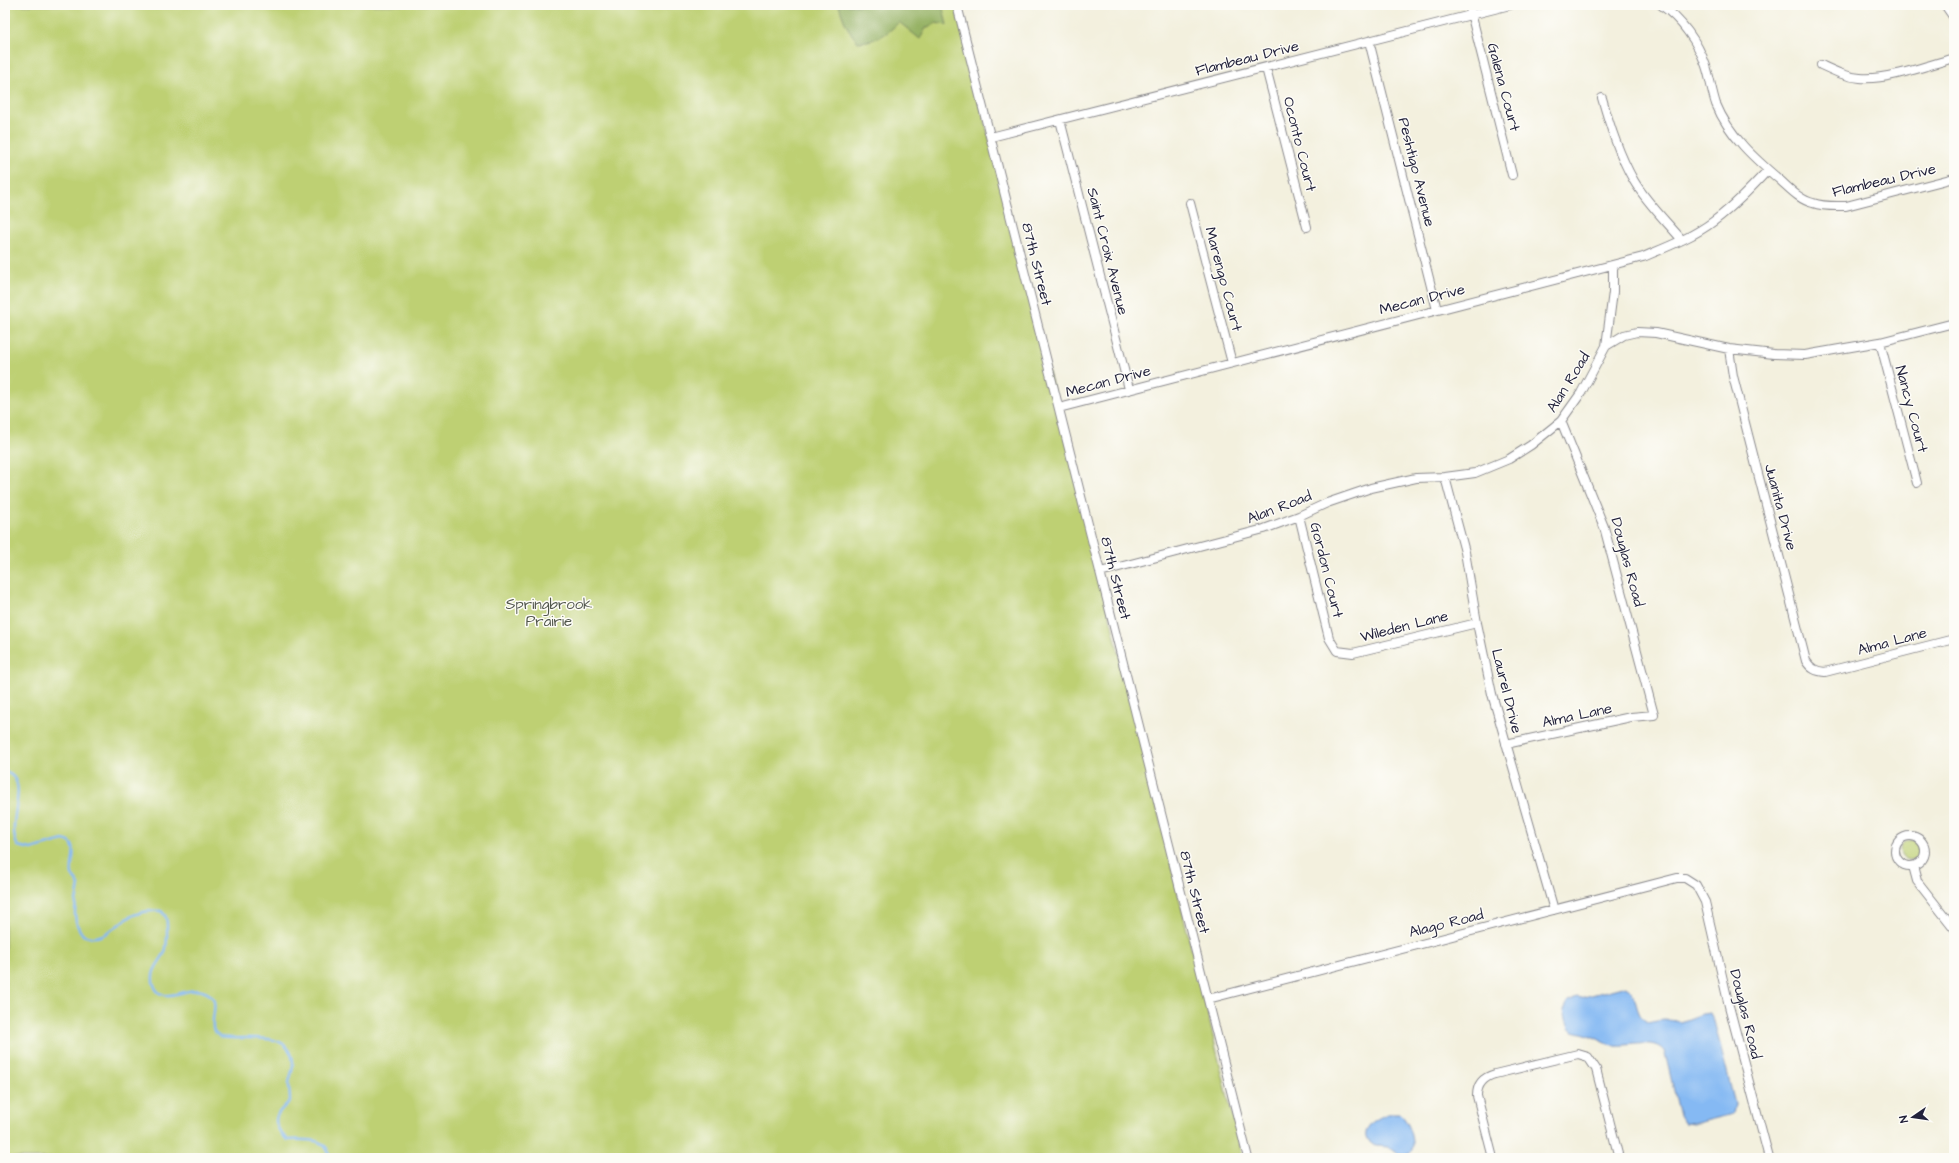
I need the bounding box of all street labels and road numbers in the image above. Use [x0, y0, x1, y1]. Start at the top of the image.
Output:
street label: Flambeau Drive [1193, 35, 1301, 81]
street label: Galena Court [1482, 41, 1525, 134]
street label: Oconto Court [1278, 95, 1321, 194]
street label: Peshtigo Avenue [1392, 115, 1440, 229]
street label: Flambeau Drive [1830, 158, 1938, 203]
street label: Saint Croix Avenue [1082, 185, 1133, 317]
street label: 87th Street [1016, 220, 1057, 308]
street label: Marengo Court [1199, 225, 1248, 334]
street label: Mecan Drive [1377, 279, 1467, 320]
street label: Alan Road [1542, 348, 1595, 416]
street label: Mecan Drive [1063, 360, 1153, 403]
street label: Nancy Court [1889, 363, 1933, 455]
street label: Juanita Drive [1759, 462, 1802, 553]
street label: Alan Road [1244, 485, 1315, 529]
street label: Douglas Road [1605, 515, 1650, 610]
street label: Gordon Court [1305, 520, 1349, 620]
street label: 87th Street [1095, 534, 1136, 622]
street label: Wileden Lane [1358, 605, 1450, 648]
street label: Alma Lane [1855, 622, 1929, 661]
street label: Laurel Drive [1486, 647, 1527, 736]
street label: Alma Lane [1540, 698, 1614, 733]
street label: 87th Street [1174, 848, 1215, 936]
street label: Alago Road [1407, 904, 1486, 944]
street label: Douglas Road [1723, 967, 1767, 1062]

